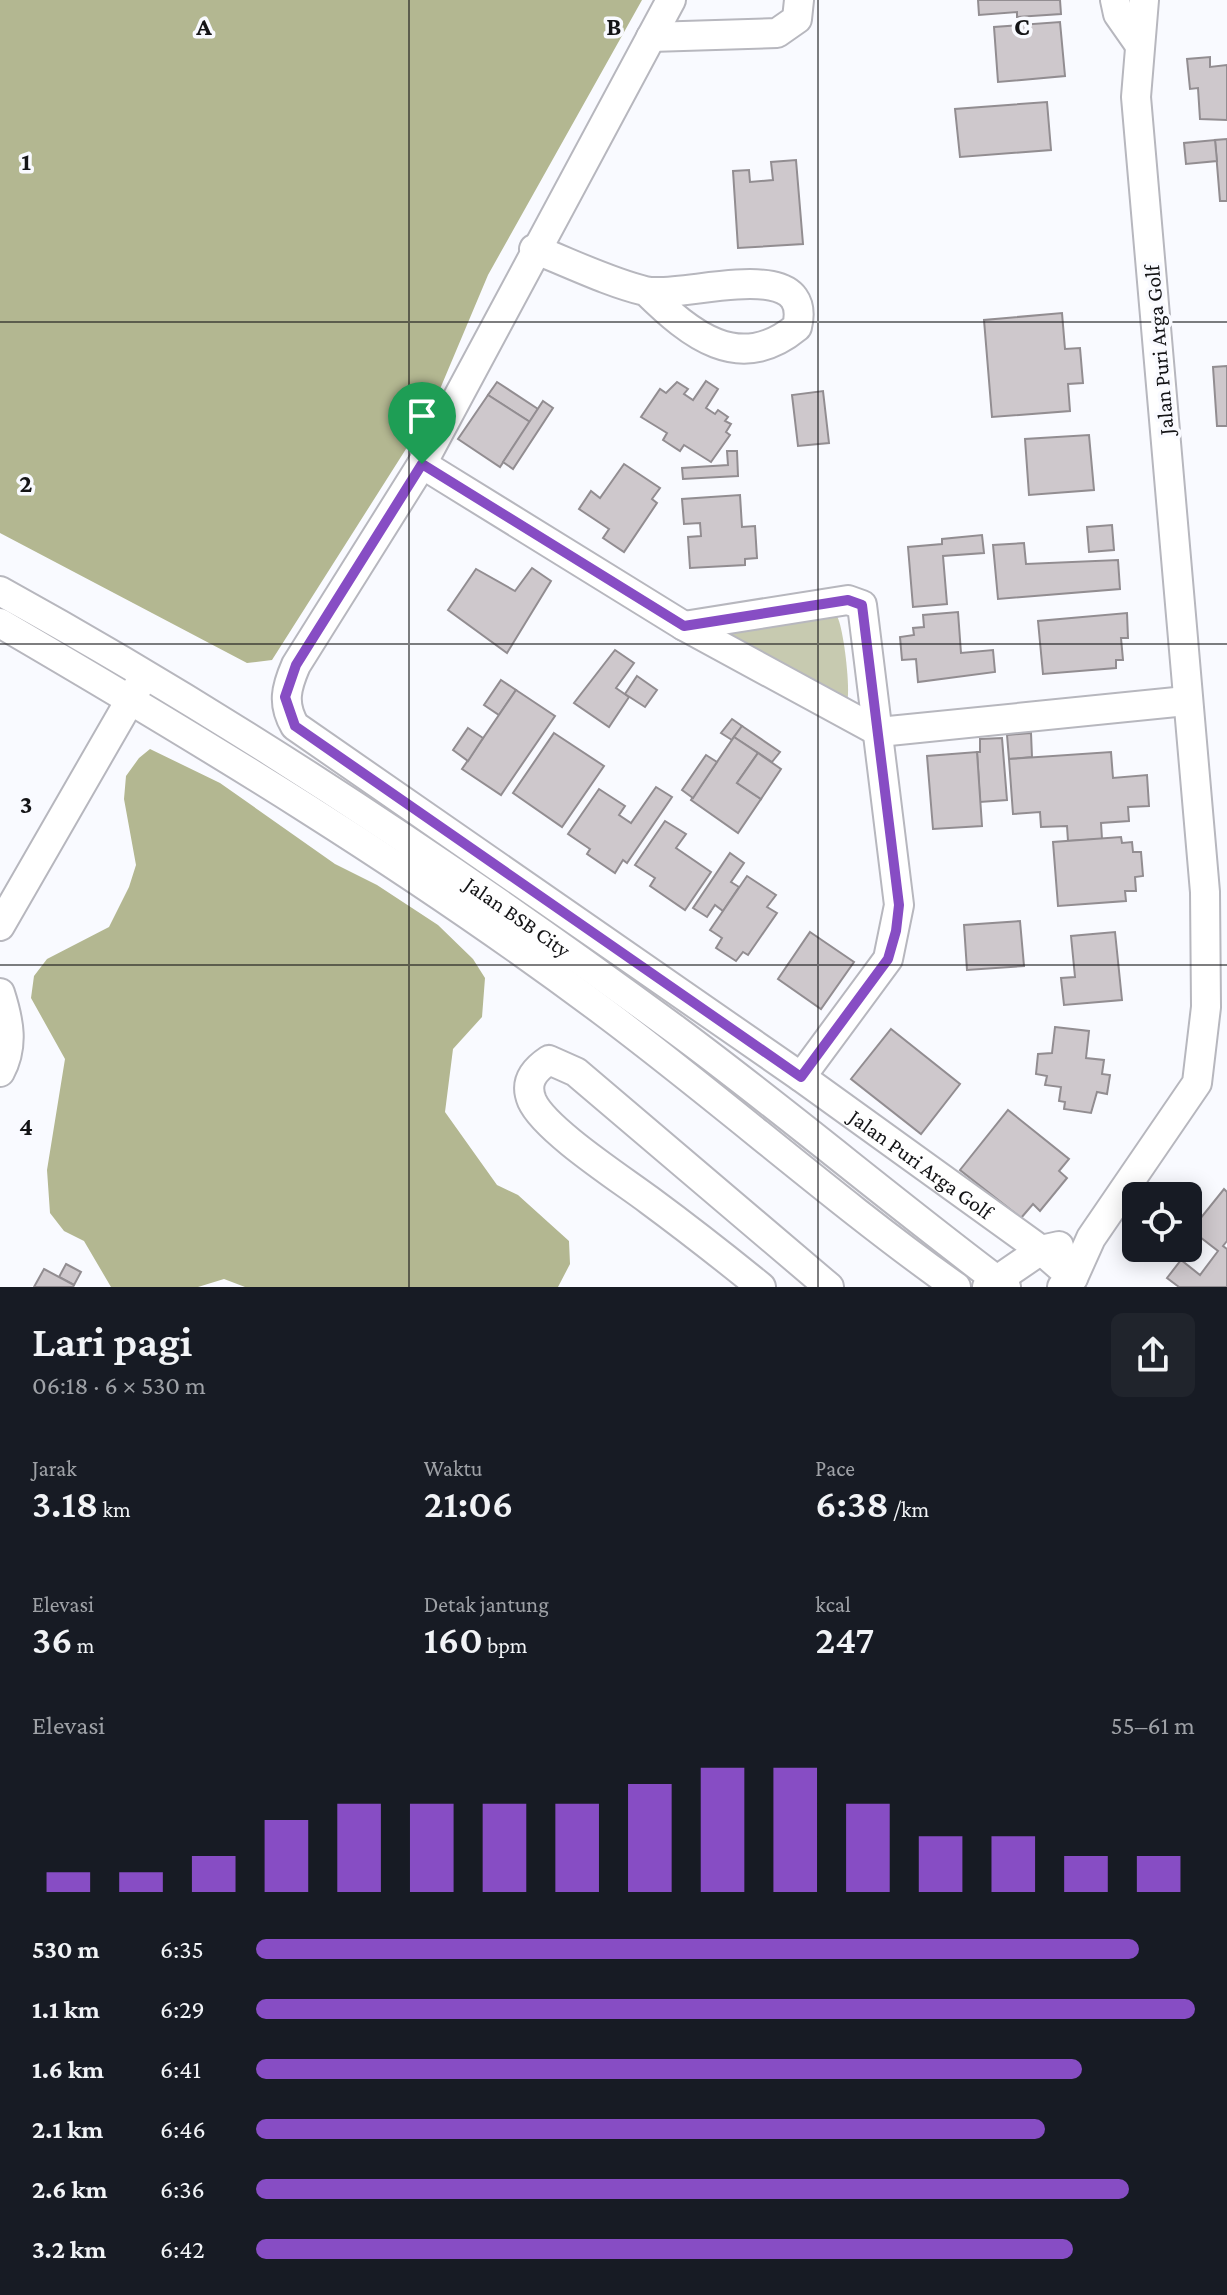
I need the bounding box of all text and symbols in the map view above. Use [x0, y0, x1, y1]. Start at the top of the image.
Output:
text: A [195, 12, 212, 41]
text: B [606, 12, 622, 41]
text: C [1014, 12, 1030, 41]
text: 1 [21, 147, 31, 176]
street label: Jalan Puri Arga Golf [1139, 262, 1179, 438]
pin [388, 382, 456, 464]
icon: arrive [400, 394, 444, 438]
text: 2 [19, 469, 33, 498]
text: 3 [20, 790, 32, 819]
street label: Jalan BSB City [459, 870, 576, 963]
street label: Jalan Puri Arga Golf [843, 1102, 999, 1225]
text: 4 [19, 1112, 33, 1141]
map controls [1122, 1182, 1202, 1262]
button: locate [1122, 1182, 1202, 1262]
button: share [1111, 1313, 1195, 1397]
text: Lari pagi [32, 1317, 192, 1365]
text: 06:18 · 6 × 530 m [32, 1371, 206, 1400]
text: Jarak [32, 1456, 77, 1481]
text: Waktu [424, 1456, 483, 1481]
text: Pace [815, 1456, 855, 1481]
text: 3.18 [32, 1481, 98, 1526]
text: 21:06 [424, 1481, 513, 1526]
text: 6:38 [815, 1481, 889, 1526]
text: km [98, 1497, 131, 1522]
text: /km [889, 1497, 929, 1522]
text: Elevasi [32, 1592, 94, 1617]
text: Detak jantung [424, 1592, 549, 1617]
text: kcal [815, 1592, 851, 1617]
text: 36 [32, 1617, 73, 1662]
text: 160 [424, 1617, 483, 1662]
text: 247 [815, 1617, 874, 1662]
text: m [73, 1633, 94, 1658]
text: bpm [483, 1633, 528, 1658]
text: Elevasi [32, 1711, 105, 1740]
text: 55–61 m [1110, 1711, 1195, 1740]
text: 530 m [32, 1935, 100, 1964]
text: 6:35 [160, 1935, 204, 1964]
text: 1.1 km [32, 1995, 100, 2024]
text: 6:29 [160, 1995, 205, 2024]
text: 1.6 km [32, 2055, 104, 2084]
text: 6:41 [160, 2055, 201, 2084]
text: 2.1 km [32, 2115, 103, 2144]
text: 6:46 [160, 2115, 206, 2144]
text: 2.6 km [32, 2175, 108, 2204]
text: 6:36 [160, 2175, 205, 2204]
text: 3.2 km [32, 2235, 106, 2264]
text: 6:42 [160, 2235, 205, 2264]

